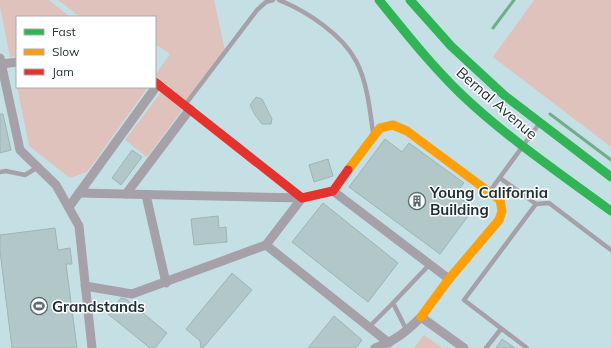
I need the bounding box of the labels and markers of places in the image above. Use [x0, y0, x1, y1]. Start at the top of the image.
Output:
place label: Young California Building [429, 183, 548, 219]
building icon: Young California Building [407, 191, 427, 211]
sports icon: Grandstands [29, 296, 49, 316]
place label: Grandstands [52, 297, 145, 316]

